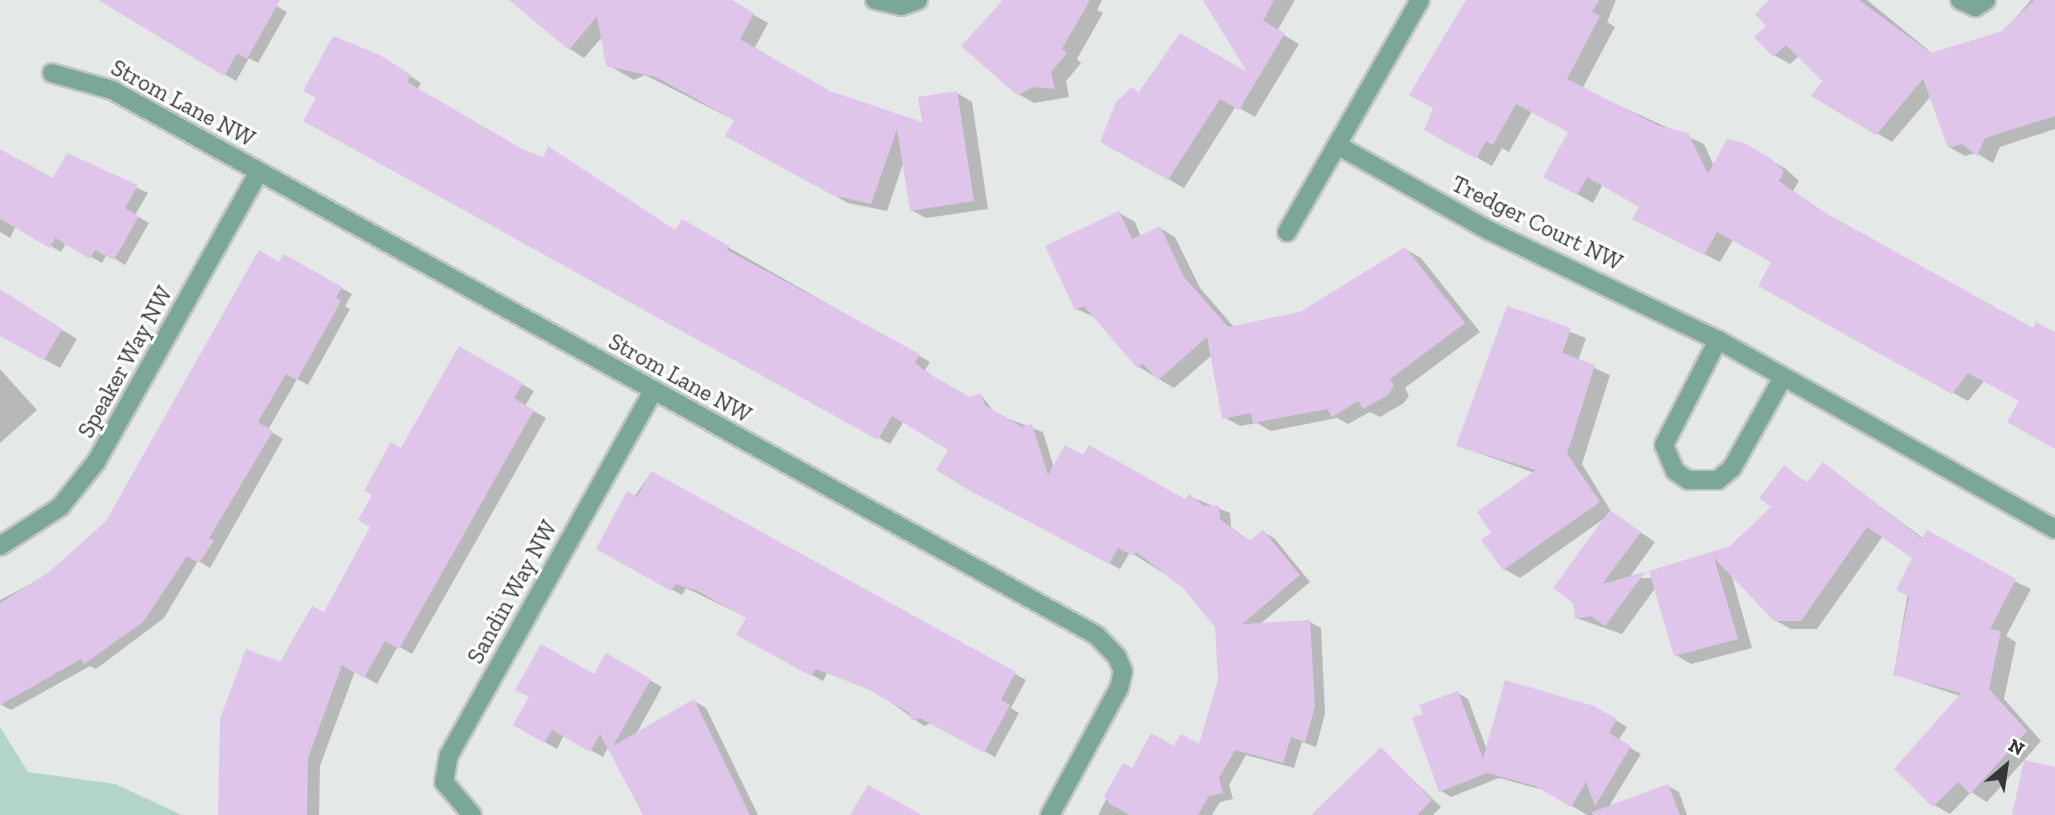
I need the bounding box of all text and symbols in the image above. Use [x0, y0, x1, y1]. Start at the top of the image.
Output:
street label: Strom Lane NW [106, 54, 260, 152]
street label: Tredger Court NW [1447, 170, 1627, 276]
street label: Speaker Way NW [72, 281, 178, 443]
street label: Strom Lane NW [604, 327, 756, 429]
street label: Sandin Way NW [461, 515, 563, 669]
north arrow [1971, 731, 2041, 801]
text: N [2005, 734, 2028, 761]

